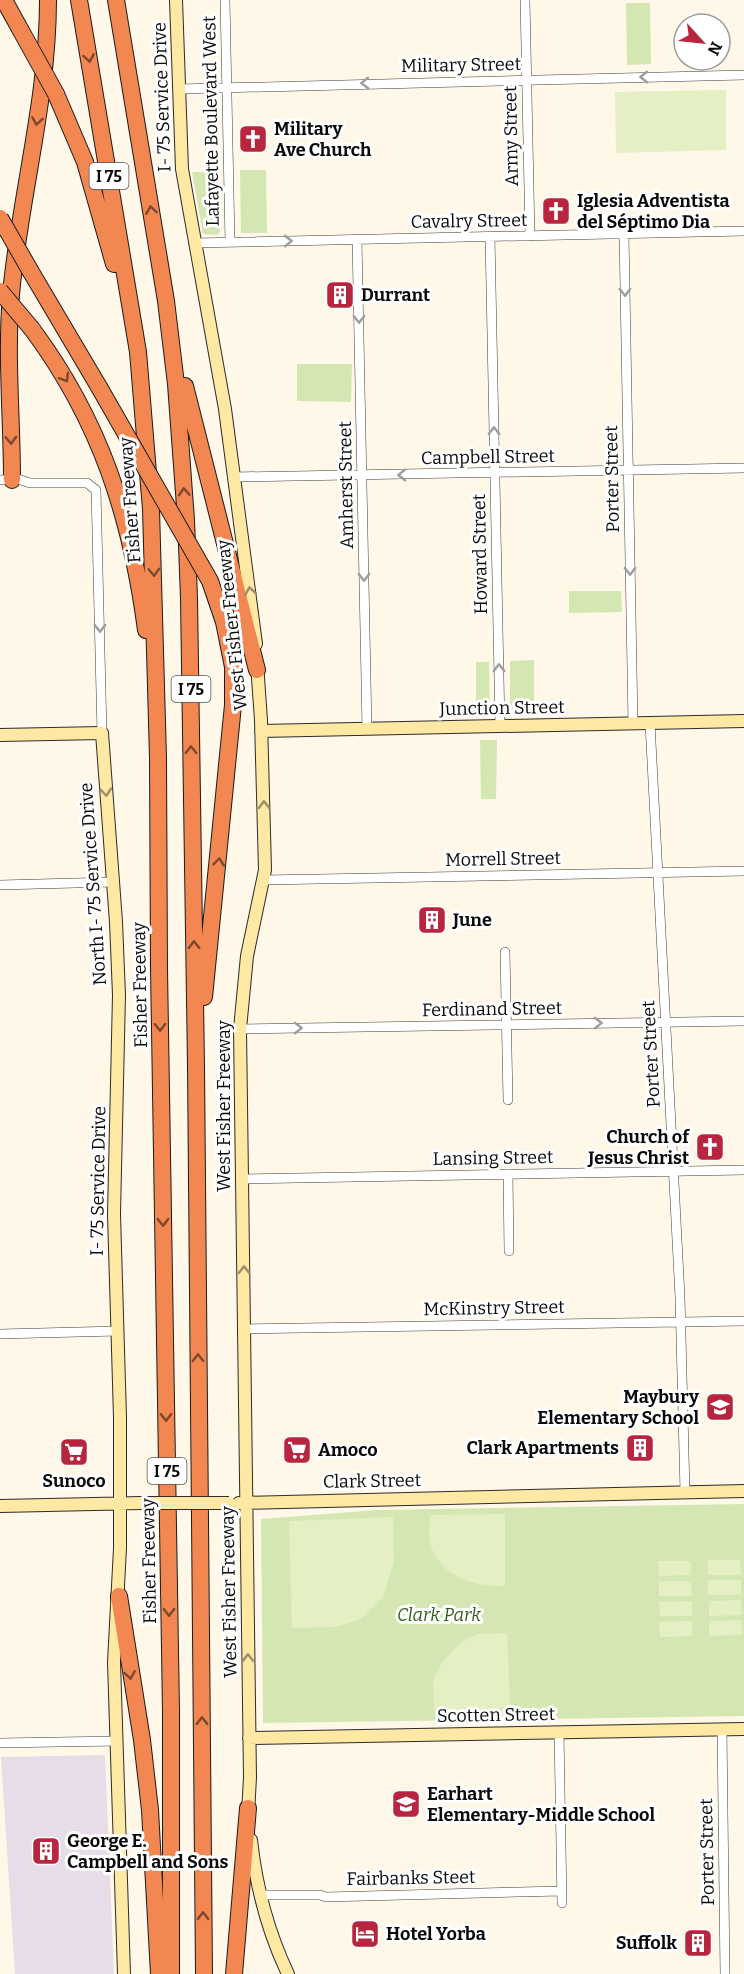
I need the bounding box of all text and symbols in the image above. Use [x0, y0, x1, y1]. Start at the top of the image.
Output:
north arrow [672, 12, 732, 72]
street label: Lafayette Boulevard West [198, 15, 224, 227]
street label: I- 75 Service Drive [148, 22, 176, 172]
text: N [704, 39, 726, 58]
one-way arrow [82, 52, 95, 62]
street label: Military Street [401, 53, 522, 77]
one-way arrow [639, 71, 648, 83]
one-way arrow [360, 77, 369, 90]
street label: Army Street [499, 85, 523, 187]
one-way arrow [31, 116, 43, 125]
place label: Military Ave Church [274, 118, 372, 161]
church icon: Military Ave Church [237, 123, 269, 155]
road number: I 75 [90, 163, 128, 189]
place label: Iglesia Adventista del Séptimo Dia [577, 190, 730, 233]
church icon: Iglesia Adventista del Séptimo Dia [540, 195, 572, 227]
one-way arrow [145, 205, 158, 215]
street label: Cavalry Street [410, 209, 528, 233]
one-way arrow [284, 235, 293, 248]
building icon: Durrant [324, 279, 356, 311]
place label: Durrant [361, 284, 430, 306]
one-way arrow [618, 288, 631, 297]
one-way arrow [353, 315, 365, 324]
one-way arrow [57, 372, 69, 382]
street label: Amherst Street [334, 420, 358, 549]
street label: Porter Street [600, 425, 624, 533]
one-way arrow [488, 426, 501, 435]
one-way arrow [5, 435, 18, 444]
street label: Fisher Freeway [115, 436, 145, 564]
street label: Campbell Street [421, 445, 556, 469]
one-way arrow [397, 469, 406, 481]
one-way arrow [178, 487, 191, 496]
street label: Howard Street [468, 493, 492, 614]
street label: West Fisher Freeway [212, 538, 252, 712]
one-way arrow [624, 567, 636, 576]
one-way arrow [147, 568, 160, 577]
one-way arrow [358, 573, 370, 582]
one-way arrow [244, 587, 256, 596]
one-way arrow [93, 624, 106, 633]
one-way arrow [493, 663, 505, 672]
road number: I 75 [172, 676, 210, 702]
street label: Junction Street [438, 696, 565, 720]
one-way arrow [185, 745, 198, 754]
street label: North I- 75 Service Drive [75, 782, 111, 986]
one-way arrow [99, 787, 112, 796]
one-way arrow [257, 801, 270, 810]
street label: Morrell Street [445, 847, 562, 871]
one-way arrow [212, 857, 224, 866]
building icon: June [416, 904, 448, 936]
place label: June [452, 909, 492, 931]
street label: Fisher Freeway [128, 921, 152, 1048]
one-way arrow [188, 940, 200, 949]
street label: Ferdinand Street [422, 997, 563, 1021]
street label: Porter Street [637, 999, 665, 1108]
one-way arrow [594, 1017, 603, 1029]
street label: West Fisher Freeway [213, 1020, 235, 1192]
one-way arrow [154, 1022, 166, 1031]
one-way arrow [294, 1022, 303, 1035]
street label: I- 75 Service Drive [86, 1106, 110, 1256]
place label: Church of Jesus Christ [587, 1126, 690, 1169]
church icon: Church of Jesus Christ [694, 1131, 726, 1163]
street label: Lansing Street [432, 1146, 554, 1170]
one-way arrow [157, 1217, 169, 1226]
one-way arrow [237, 1266, 250, 1275]
street label: McKinstry Street [423, 1296, 565, 1320]
one-way arrow [192, 1353, 205, 1362]
place label: Maybury Elementary School [537, 1386, 700, 1429]
school or university icon: Maybury Elementary School [704, 1391, 736, 1423]
one-way arrow [160, 1412, 172, 1421]
building icon: Clark Apartments [624, 1432, 656, 1464]
supermarket icon: Amoco [281, 1434, 313, 1466]
supermarket icon: Sunoco [58, 1436, 90, 1468]
place label: Clark Apartments [467, 1437, 619, 1459]
place label: Amoco [318, 1439, 378, 1461]
road number: I 75 [148, 1458, 186, 1484]
street label: Clark Street [323, 1469, 422, 1493]
place label: Sunoco [42, 1470, 106, 1492]
street label: Fisher Freeway [137, 1497, 161, 1624]
street label: West Fisher Freeway [216, 1506, 241, 1678]
park label: Clark Park [397, 1604, 481, 1626]
one-way arrow [163, 1607, 176, 1616]
one-way arrow [242, 1654, 254, 1663]
one-way arrow [124, 1670, 136, 1680]
street label: Scotten Street [437, 1703, 556, 1727]
one-way arrow [196, 1716, 208, 1725]
place label: Earhart Elementary-Middle School [427, 1783, 656, 1826]
school or university icon: Earhart Elementary-Middle School [390, 1788, 422, 1820]
street label: Porter Street [695, 1798, 719, 1906]
place label: George E. Campbell and Sons [67, 1830, 229, 1873]
building icon: George E. Campbell and Sons [30, 1835, 62, 1867]
street label: Fairbanks Steet [346, 1866, 476, 1890]
one-way arrow [197, 1911, 209, 1920]
hotel icon: Hotel Yorba [349, 1918, 381, 1950]
place label: Hotel Yorba [386, 1923, 486, 1945]
building icon: Suffolk [682, 1927, 714, 1959]
place label: Suffolk [616, 1932, 677, 1954]

